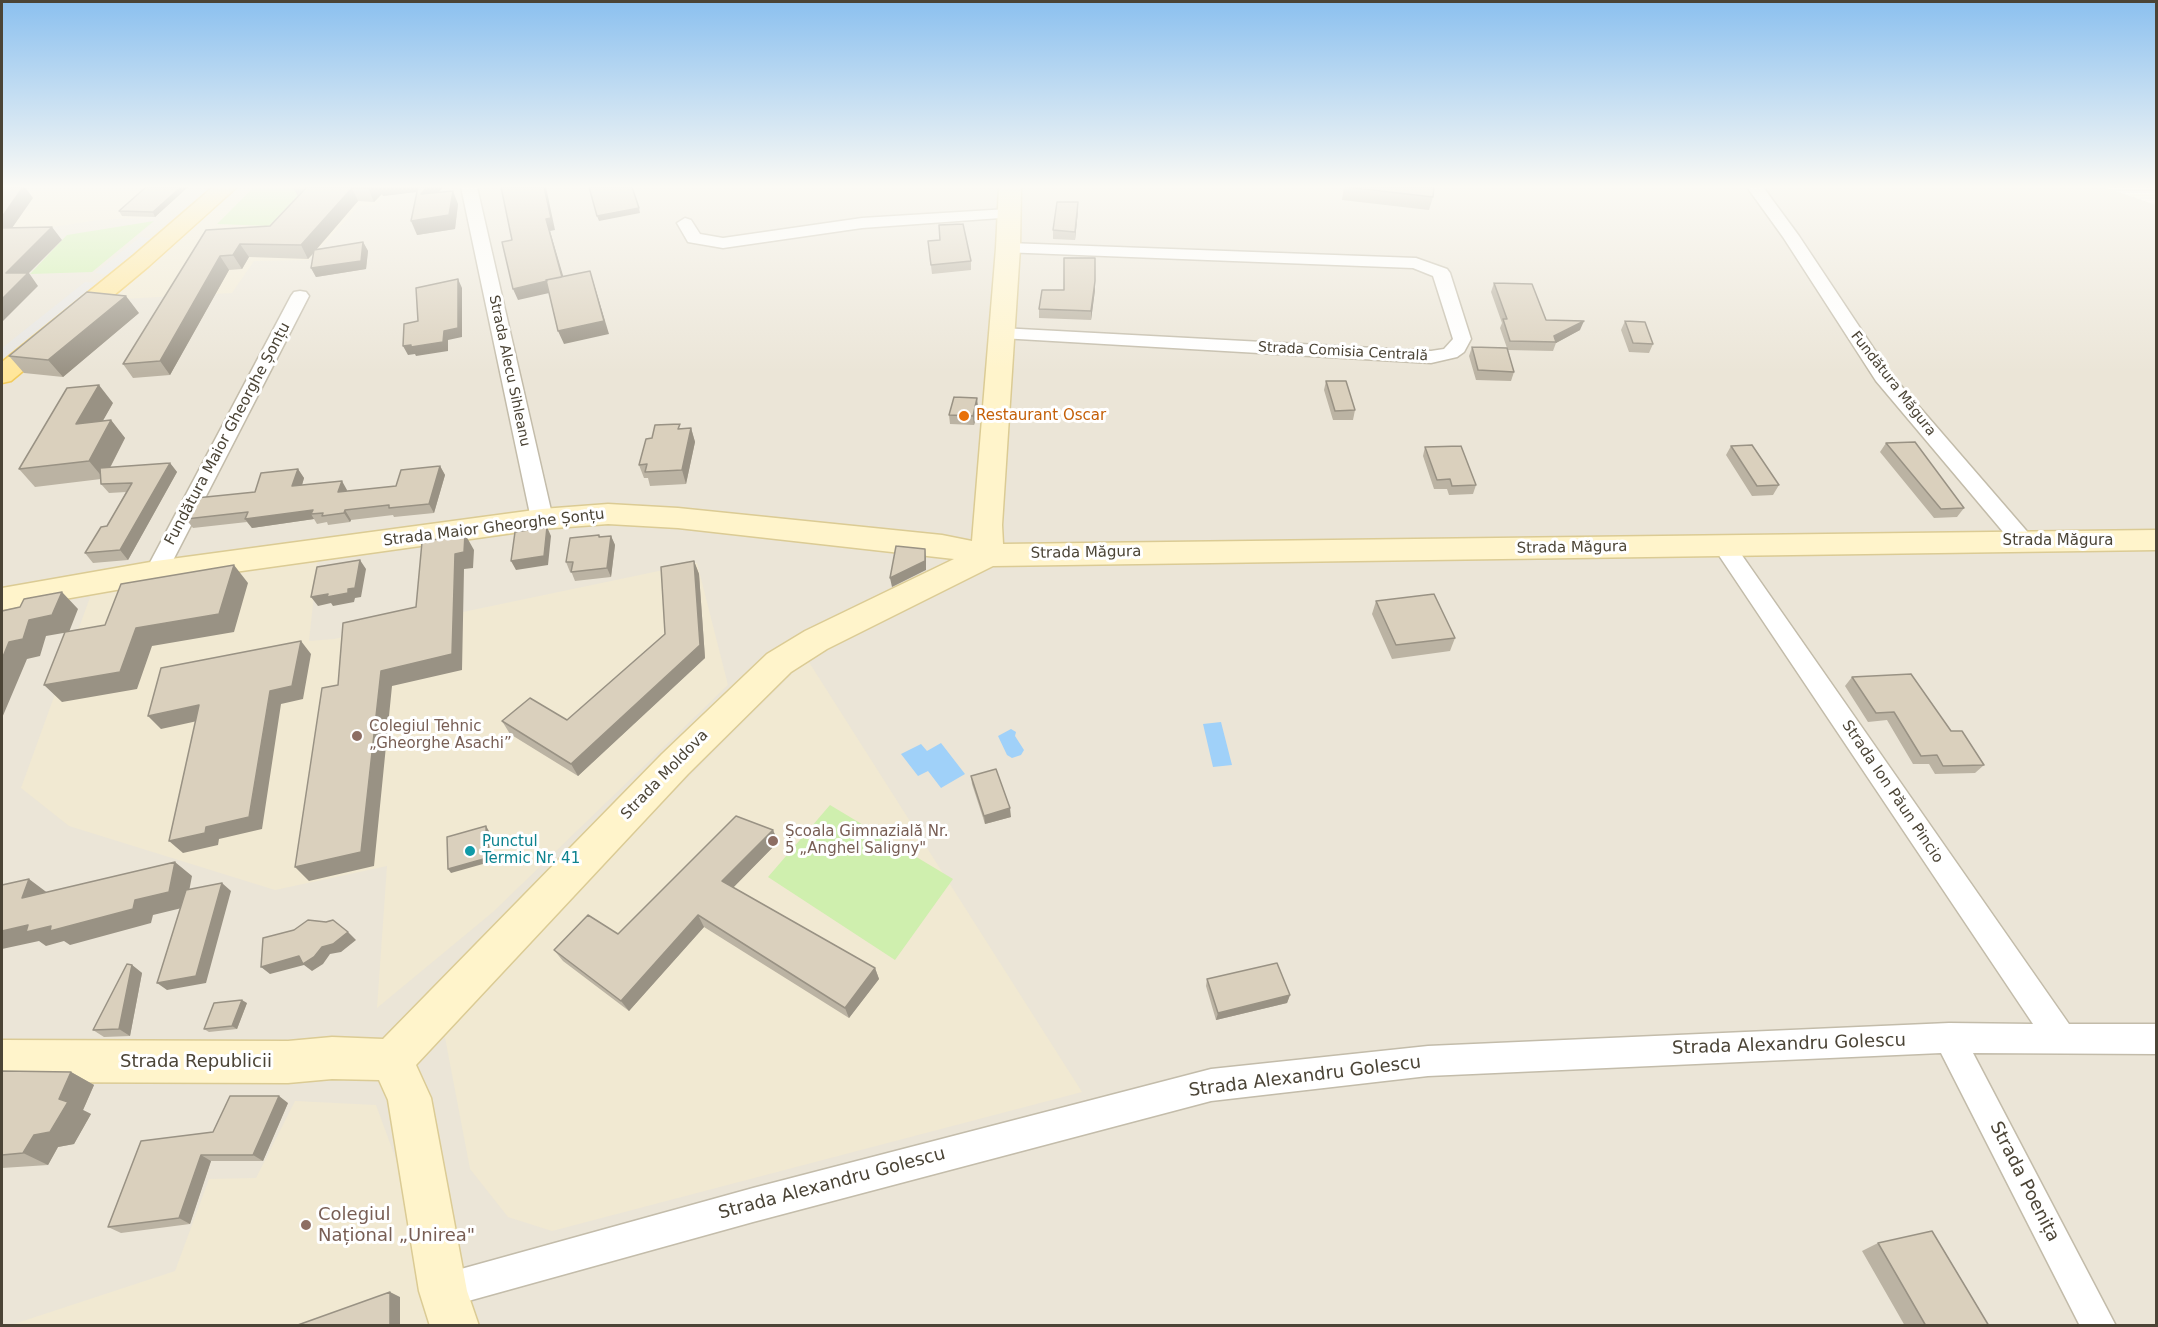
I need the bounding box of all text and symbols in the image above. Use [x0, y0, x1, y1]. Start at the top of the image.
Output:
street label: Strada Alecu Sihleanu [485, 294, 533, 448]
street label: Fundătura Maior Gheorghe Șonțu [161, 320, 295, 548]
street label: Fundătura Măgura [1847, 328, 1939, 440]
street label: Strada Comisia Centrală [1258, 339, 1428, 365]
place label: Restaurant Oscar [976, 407, 1106, 425]
marker: Restaurant Oscar [957, 409, 971, 423]
street label: Strada Maior Gheorghe Șonțu [382, 505, 606, 551]
street label: Strada Măgura [2003, 532, 2113, 550]
street label: Strada Măgura [1516, 538, 1628, 558]
street label: Strada Măgura [1030, 543, 1142, 563]
street label: Strada Ion Păun Pincio [1838, 717, 1946, 867]
place label: Colegiul Tehnic „Gheorghe Asachi” [369, 718, 512, 753]
street label: Strada Moldova [618, 727, 712, 823]
marker: Colegiul Tehnic „Gheorghe Asachi” [350, 729, 364, 743]
place label: Școala Gimnazială Nr. 5 „Anghel Saligny" [785, 823, 949, 858]
place label: Punctul Termic Nr. 41 [482, 833, 580, 868]
marker: Școala Gimnazială Nr. 5 „Anghel Saligny" [766, 834, 780, 848]
marker: Punctul Termic Nr. 41 [463, 844, 477, 858]
street label: Strada Alexandru Golescu [1672, 1030, 1906, 1060]
street label: Strada Republicii [120, 1051, 272, 1073]
street label: Strada Alexandru Golescu [1188, 1052, 1422, 1102]
street label: Strada Poenița [1984, 1118, 2064, 1246]
street label: Strada Alexandru Golescu [716, 1143, 948, 1225]
place label: Colegiul Național „Unirea" [318, 1204, 475, 1246]
marker: Colegiul Național „Unirea" [299, 1218, 313, 1232]

